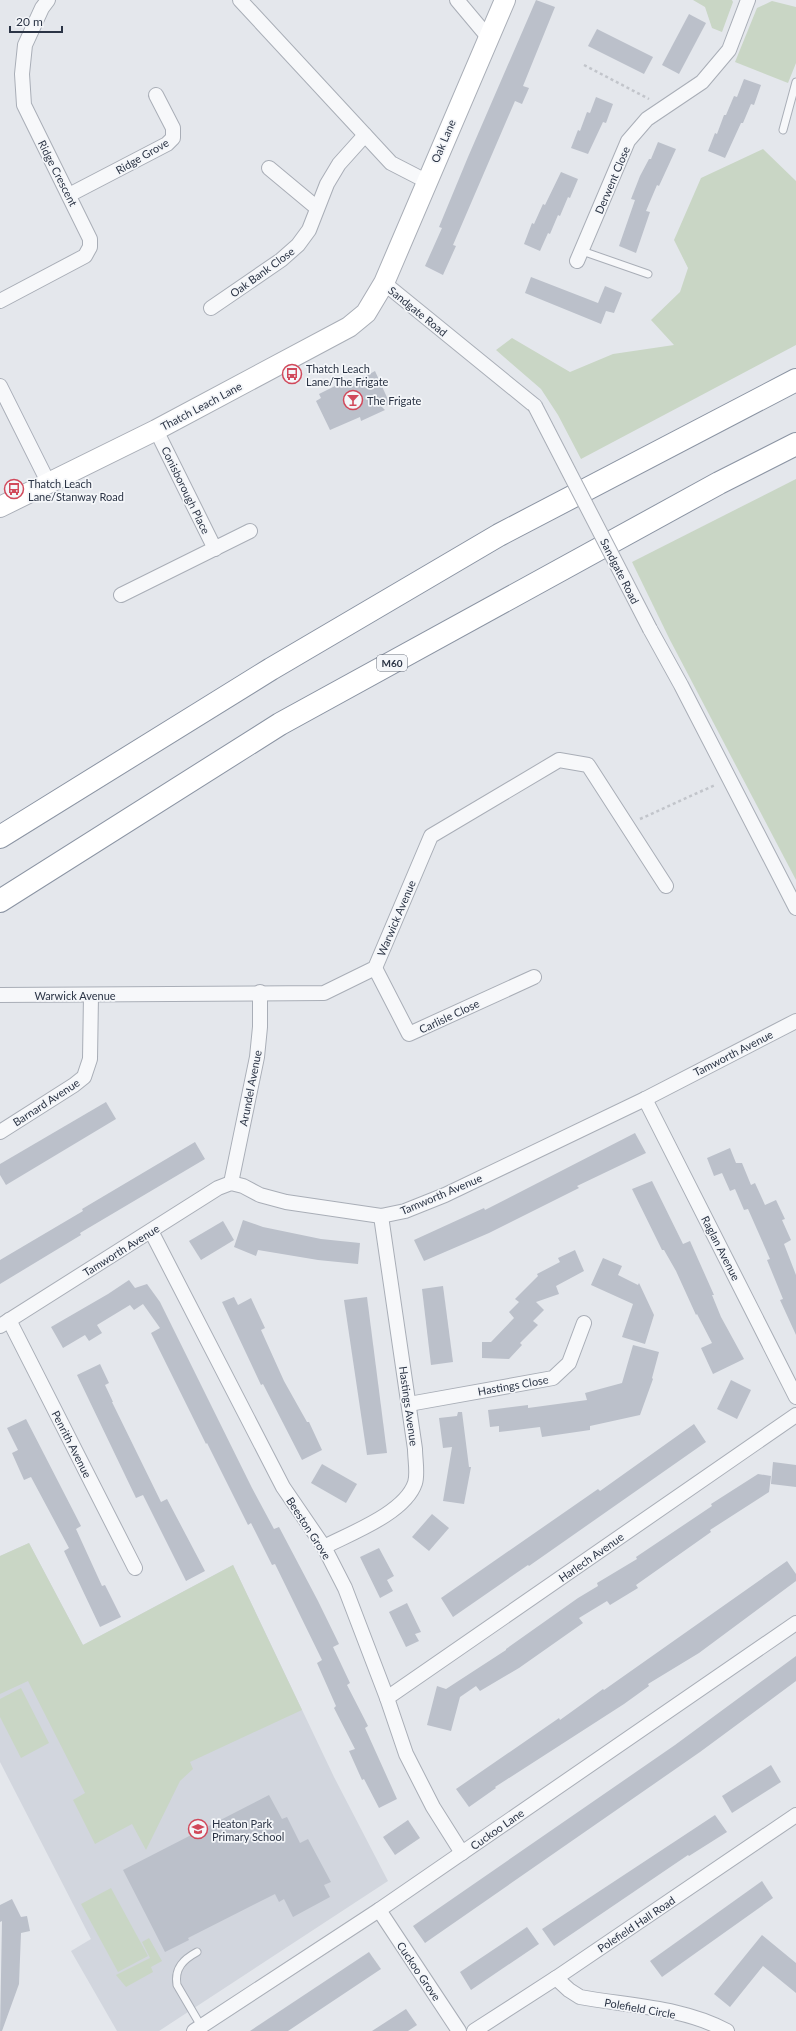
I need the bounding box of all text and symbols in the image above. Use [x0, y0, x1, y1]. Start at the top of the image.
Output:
scale bar [10, 8, 62, 34]
text: 20 m [16, 14, 43, 29]
street label: Oak Lane [428, 117, 458, 165]
street label: Ridge Grove [113, 136, 171, 176]
street label: Ridge Crescent [36, 138, 80, 208]
street label: Derwent Close [592, 144, 632, 216]
street label: Oak Bank Close [227, 244, 297, 300]
street label: Sandgate Road [386, 283, 450, 339]
place label: Thatch Leach Lane/The Frigate [306, 362, 389, 388]
bus stop icon: Thatch Leach Lane/The Frigate [281, 363, 303, 385]
street label: Thatch Leach Lane [158, 379, 244, 433]
bar icon: The Frigate [342, 389, 364, 411]
place label: The Frigate [367, 394, 422, 407]
street label: Conisborough Place [159, 444, 213, 536]
place label: Thatch Leach Lane/Stanway Road [28, 477, 124, 503]
bus stop icon: Thatch Leach Lane/Stanway Road [3, 478, 25, 500]
street label: Sandgate Road [598, 536, 642, 606]
road number: M60 [377, 655, 407, 671]
street label: Warwick Avenue [374, 878, 418, 958]
street label: Warwick Avenue [34, 989, 116, 1002]
street label: Carlisle Close [417, 996, 481, 1036]
street label: Tamworth Avenue [691, 1027, 775, 1079]
street label: Arundel Avenue [236, 1049, 264, 1127]
street label: Barnard Avenue [10, 1076, 82, 1128]
street label: Tamworth Avenue [398, 1171, 484, 1217]
street label: Raglan Avenue [699, 1213, 743, 1283]
street label: Tamworth Avenue [80, 1221, 162, 1279]
street label: Hastings Avenue [397, 1365, 421, 1447]
street label: Hastings Close [477, 1372, 549, 1398]
street label: Penrith Avenue [49, 1408, 95, 1480]
street label: Beeston Grove [284, 1494, 334, 1562]
street label: Harlech Avenue [556, 1530, 626, 1584]
street label: Cuckoo Lane [468, 1806, 526, 1852]
place label: Heaton Park Primary School [212, 1817, 284, 1843]
school or university icon: Heaton Park Primary School [187, 1818, 209, 1840]
street label: Polefield Hall Road [595, 1893, 677, 1955]
street label: Cuckoo Grove [394, 1939, 444, 2003]
street label: Polefield Circle [603, 1995, 677, 2021]

